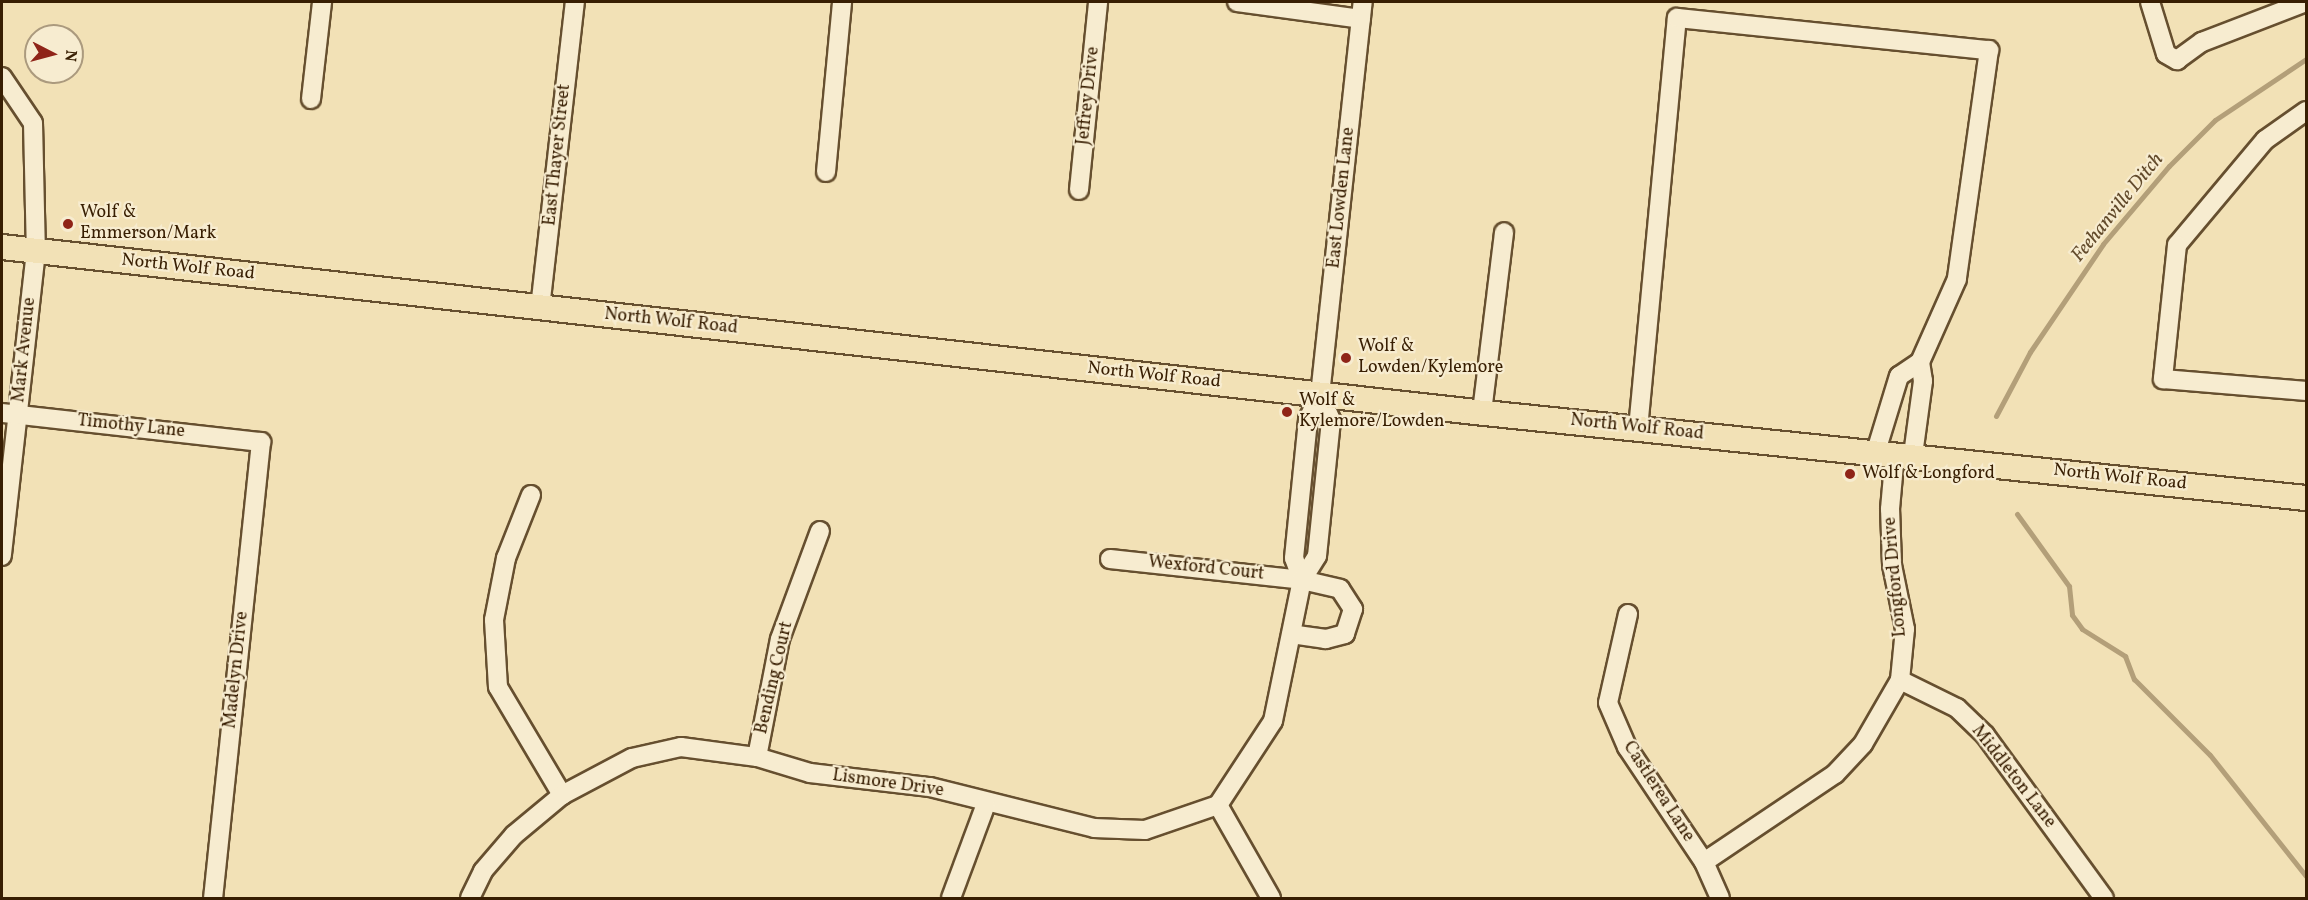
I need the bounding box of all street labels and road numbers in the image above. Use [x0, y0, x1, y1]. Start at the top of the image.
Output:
street label: Jeffrey Drive [1073, 45, 1105, 147]
street label: East Thayer Street [540, 83, 576, 227]
street label: East Lowden Lane [1324, 126, 1360, 270]
street label: North Wolf Road [121, 250, 255, 286]
street label: Mark Avenue [9, 296, 41, 404]
street label: North Wolf Road [604, 304, 738, 340]
street label: North Wolf Road [1087, 358, 1221, 394]
street label: North Wolf Road [1570, 410, 1704, 446]
street label: Timothy Lane [76, 411, 186, 443]
street label: North Wolf Road [2053, 460, 2187, 496]
street label: Longford Drive [1880, 516, 1912, 638]
street label: Wexford Court [1147, 552, 1265, 586]
street label: Madelyn Drive [220, 610, 254, 730]
street label: Bending Court [752, 620, 798, 736]
street label: Middleton Lane [1966, 721, 2060, 833]
street label: Castlerea Lane [1617, 738, 1699, 846]
street label: Lismore Drive [831, 765, 945, 803]

